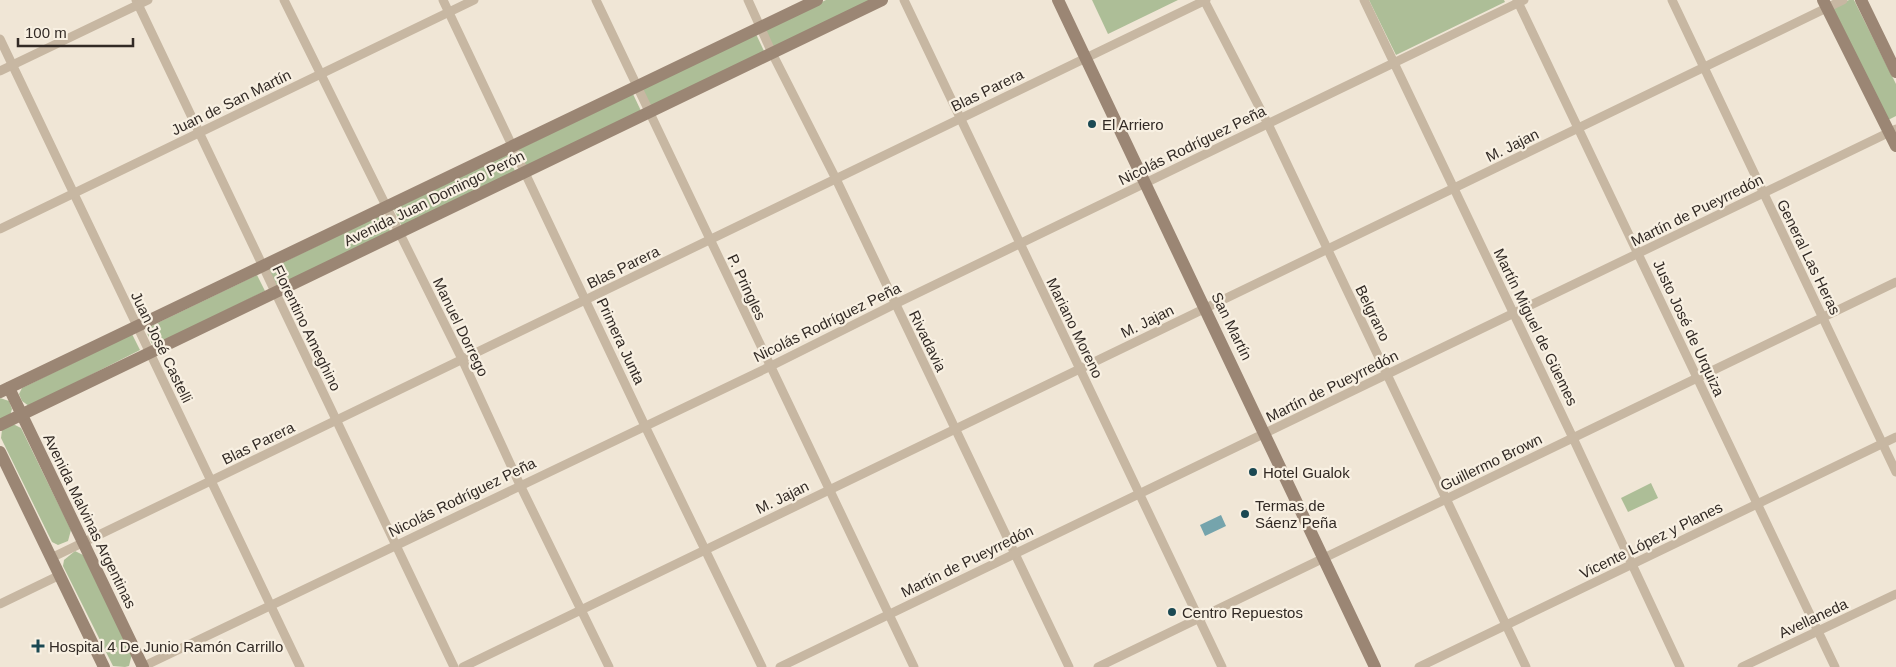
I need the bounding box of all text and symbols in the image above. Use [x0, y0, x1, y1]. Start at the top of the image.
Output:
scale bar [18, 15, 132, 47]
text: 100 m [25, 24, 67, 41]
street label: Blas Parera [948, 65, 1027, 115]
street label: Juan de San Martín [168, 66, 294, 138]
street label: Nicolás Rodríguez Peña [1116, 102, 1269, 188]
place label: El Arriero [1102, 116, 1164, 133]
marker: El Arriero [1086, 118, 1098, 130]
street label: M. Jajan [1483, 125, 1541, 165]
street label: Avenida Juan Domingo Perón [341, 147, 527, 249]
street label: Martín de Pueyrredón [1628, 171, 1766, 249]
street label: General Las Heras [1774, 197, 1844, 317]
street label: Blas Parera [584, 242, 663, 292]
street label: Martín Miguel de Güemes [1491, 246, 1581, 408]
street label: P. Pringles [724, 251, 770, 323]
street label: Justo José de Urquiza [1650, 257, 1728, 399]
street label: Florentino Ameghino [269, 262, 345, 394]
street label: Manuel Dorrego [430, 275, 492, 379]
street label: Mariano Moreno [1043, 275, 1107, 381]
street label: Nicolás Rodríguez Peña [751, 279, 904, 365]
street label: Belgrano [1352, 282, 1394, 344]
street label: Juan José Castelli [128, 289, 196, 405]
street label: San Martín [1208, 289, 1256, 363]
street label: Primera Junta [594, 295, 649, 387]
street label: M. Jajan [1118, 301, 1176, 341]
street label: Rivadavia [906, 308, 950, 375]
street label: Martín de Pueyrredón [1263, 347, 1401, 425]
street label: Blas Parera [219, 418, 298, 468]
street label: Guillermo Brown [1437, 430, 1545, 494]
street label: Avenida Malvinas Argentinas [40, 431, 140, 611]
street label: Nicolás Rodríguez Peña [386, 454, 539, 540]
place label: Hotel Gualok [1263, 464, 1350, 481]
marker: Hotel Gualok [1247, 466, 1259, 478]
street label: M. Jajan [753, 477, 811, 517]
place label: Termas de Sáenz Peña [1255, 497, 1337, 531]
street label: Vicente López y Planes [1577, 498, 1725, 582]
marker: Termas de Sáenz Peña [1239, 508, 1251, 520]
street label: Martín de Pueyrredón [898, 522, 1036, 600]
street label: Avellaneda [1776, 594, 1851, 641]
place label: Centro Repuestos [1182, 604, 1303, 621]
marker: Centro Repuestos [1166, 606, 1178, 618]
place label: Hospital 4 De Junio Ramón Carrillo [49, 638, 283, 655]
marker: Hospital 4 De Junio Ramón Carrillo [31, 639, 45, 653]

